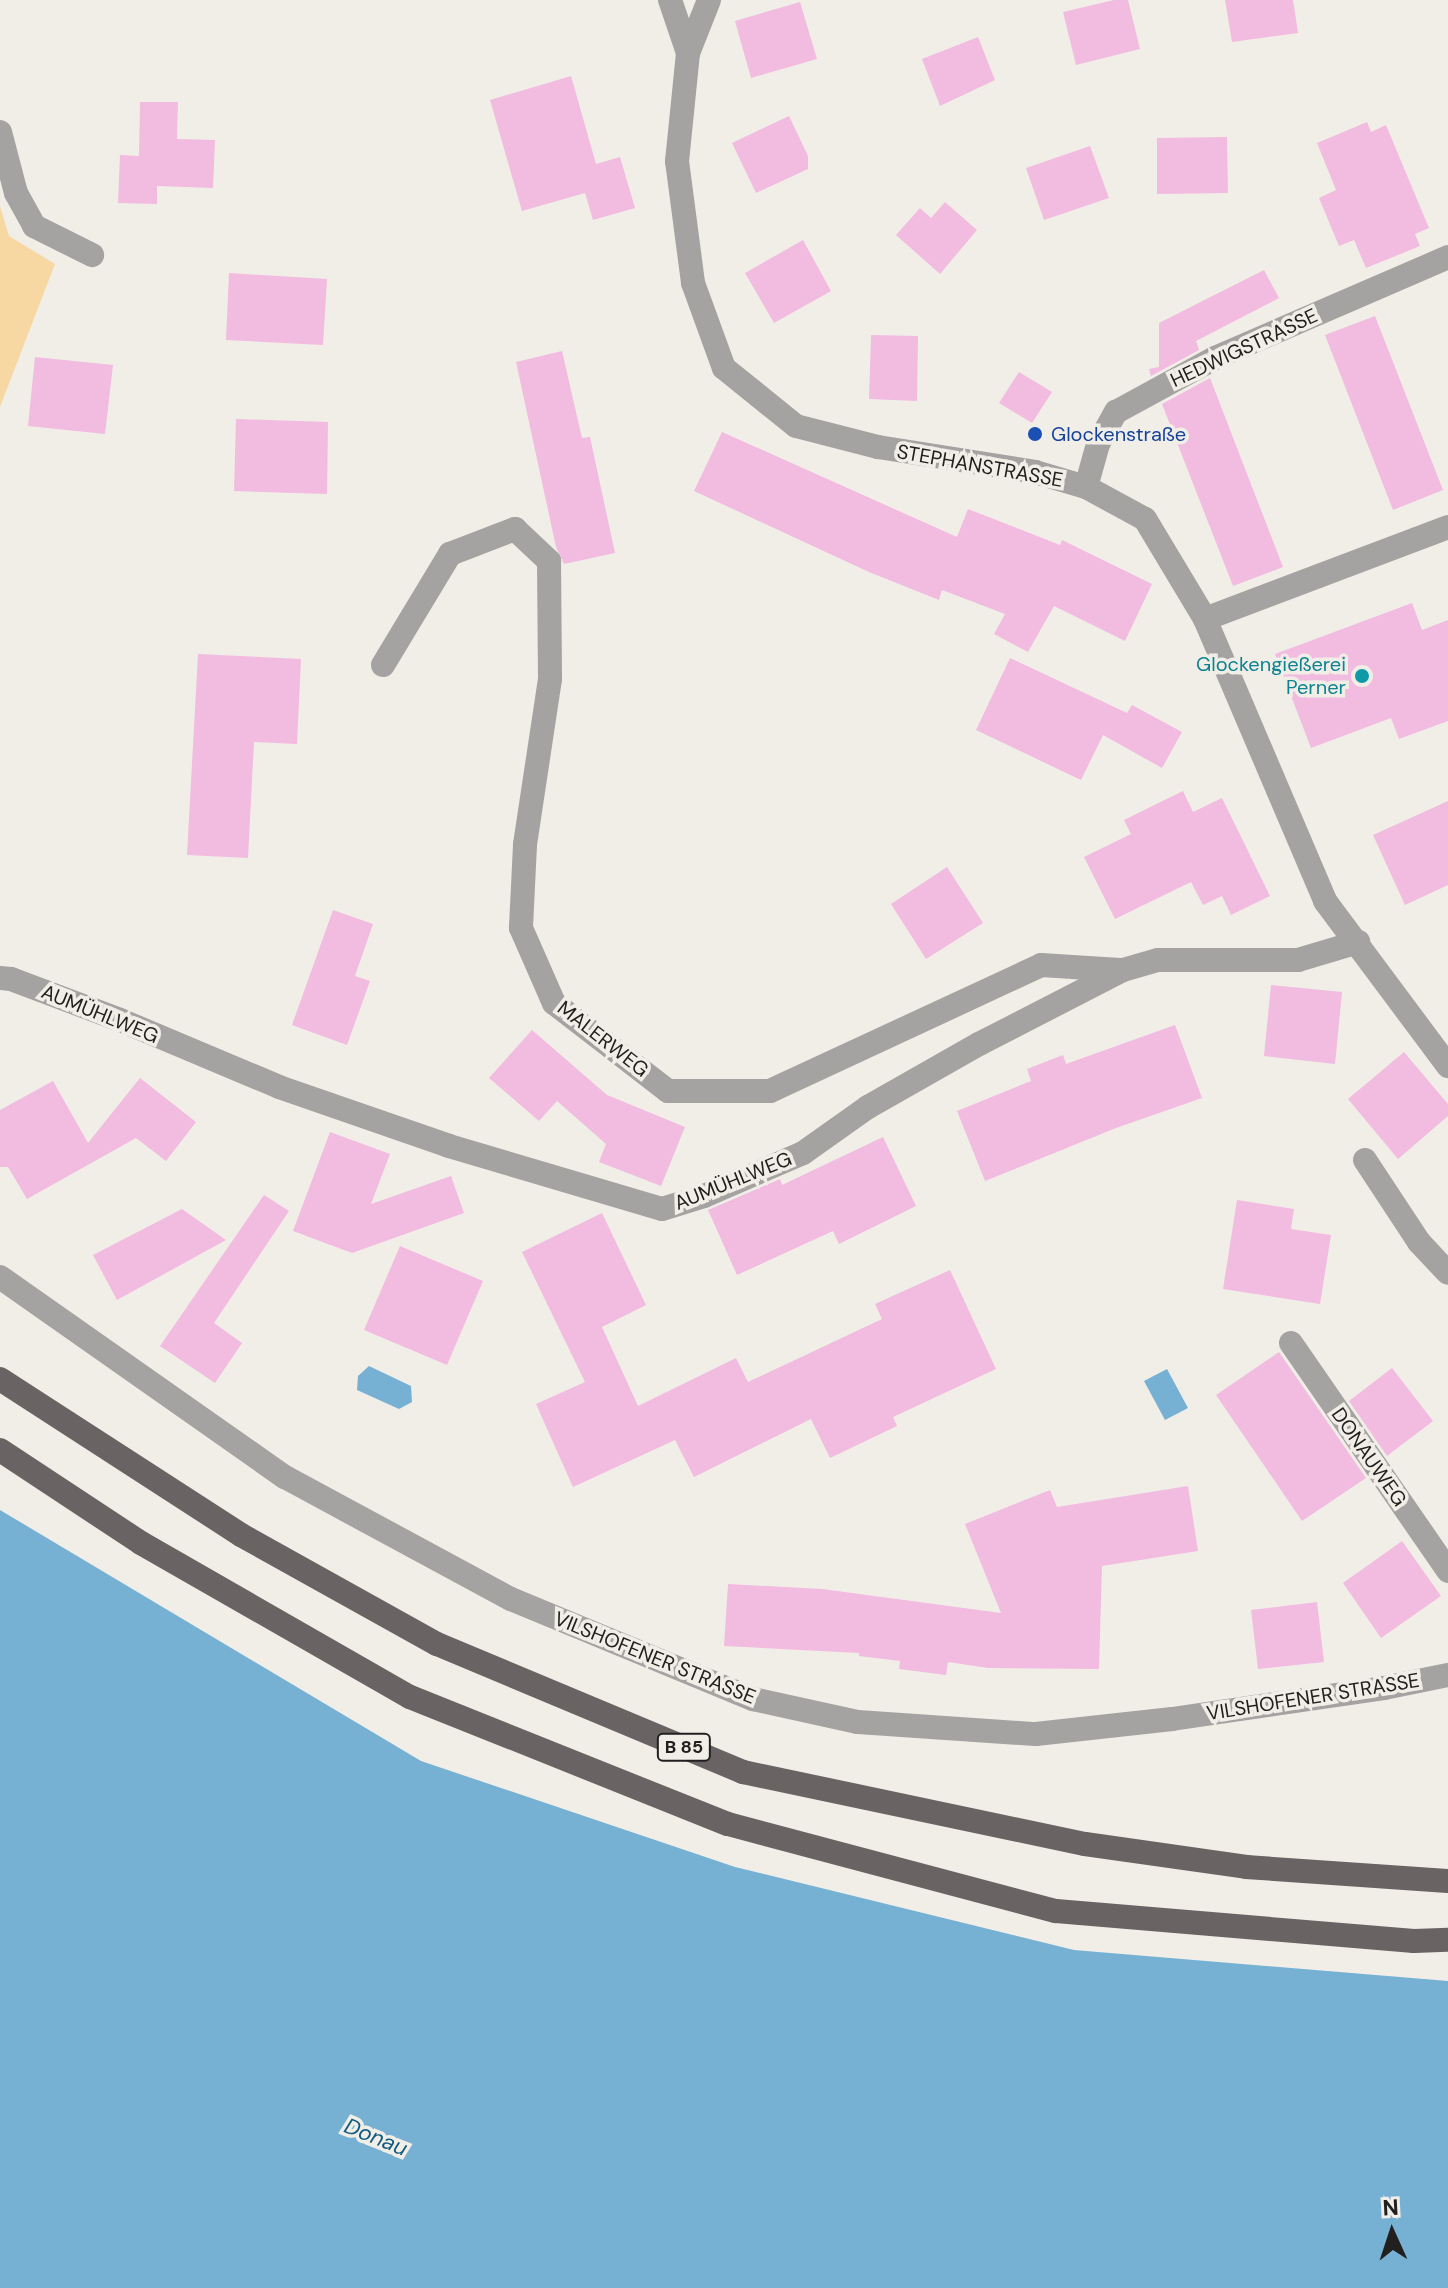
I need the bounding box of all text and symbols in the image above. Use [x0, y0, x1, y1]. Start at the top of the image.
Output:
street label: HEDWIGSTRASSE [1167, 303, 1321, 393]
place label: Glockenstraße [1051, 422, 1186, 446]
marker: Glockenstraße [1026, 425, 1044, 443]
street label: STEPHANSTRASSE [895, 440, 1065, 492]
place label: Glockengießerei Perner [1196, 652, 1346, 699]
marker: Glockengießerei Perner [1353, 667, 1371, 685]
street label: AUMÜHLWEG [38, 980, 162, 1048]
street label: MALERWEG [553, 996, 653, 1082]
street label: AUMÜHLWEG [671, 1147, 795, 1215]
street label: DONAUWEG [1326, 1403, 1412, 1511]
street label: VILSHOFENER STRASSE [551, 1607, 759, 1709]
street label: VILSHOFENER STRASSE [1205, 1668, 1421, 1726]
road number: B 85 [656, 1733, 712, 1761]
water label: Donau [341, 2112, 411, 2162]
north arrow [1352, 2192, 1432, 2272]
text: N [1382, 2193, 1399, 2222]

